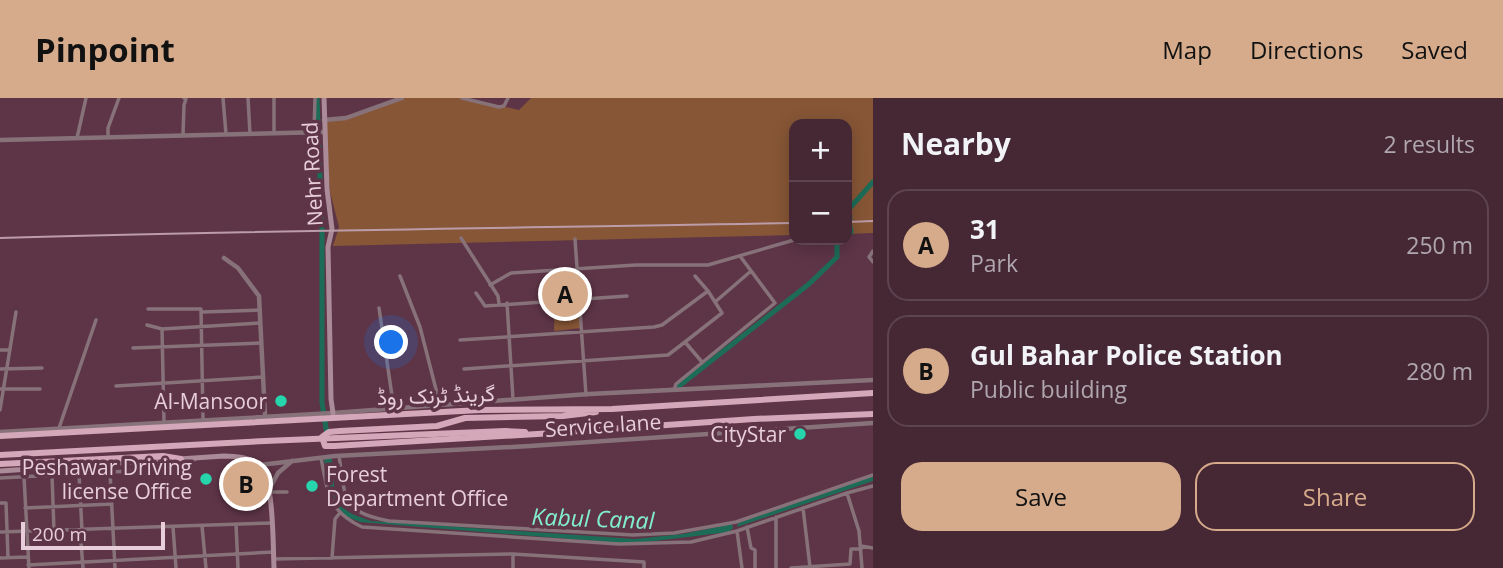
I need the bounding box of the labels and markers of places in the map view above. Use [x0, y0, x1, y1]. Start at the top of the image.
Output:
pin: A [542, 268, 588, 320]
place label: Al-Mansoor [154, 387, 267, 415]
marker: Al-Mansoor [273, 393, 289, 409]
place label: CityStar [710, 420, 786, 448]
marker: CityStar [792, 426, 808, 442]
place label: Peshawar Driving license Office [22, 453, 192, 505]
pin: B [223, 458, 269, 510]
place label: Forest Department Office [326, 460, 508, 512]
marker: Peshawar Driving license Office [198, 471, 214, 487]
marker: Forest Department Office [304, 478, 320, 494]

